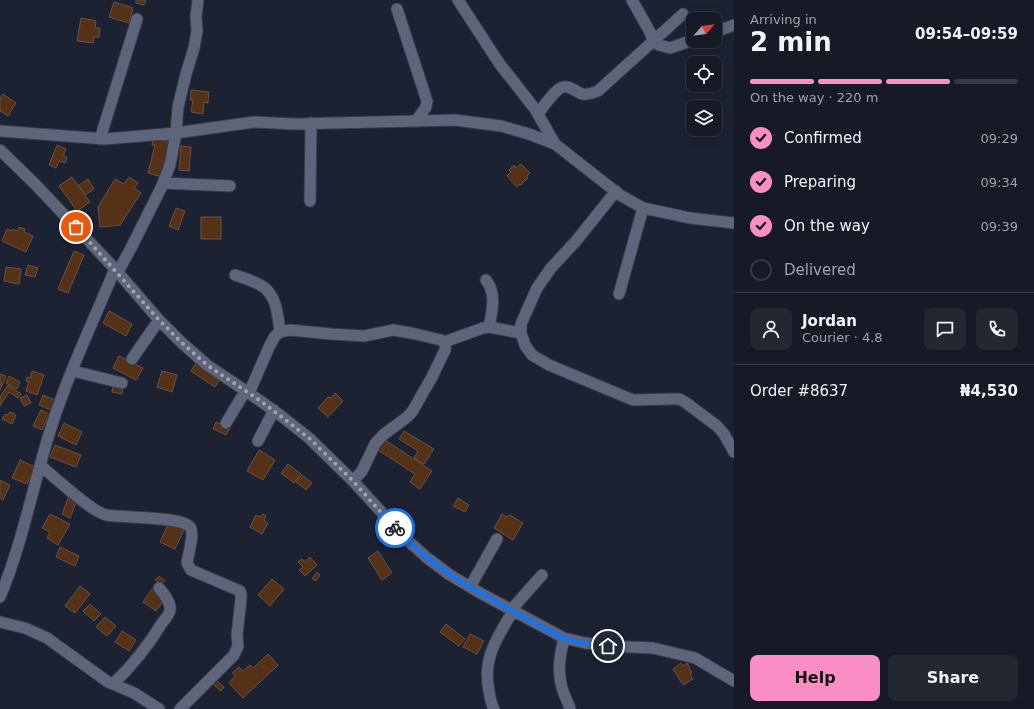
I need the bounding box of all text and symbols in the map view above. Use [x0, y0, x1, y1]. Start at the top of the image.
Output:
north arrow [686, 12, 722, 48]
map controls [686, 12, 722, 136]
text: Arriving in [750, 12, 817, 27]
text: 09:54–09:59 [915, 25, 1018, 43]
text: 2 min [750, 27, 832, 57]
button: locate [686, 56, 722, 92]
text: On the way · 220 m [750, 90, 878, 105]
button: layers [686, 100, 722, 136]
icon: check [750, 127, 772, 149]
text: Confirmed [784, 129, 862, 147]
text: 09:29 [981, 131, 1018, 146]
icon: check [750, 171, 772, 193]
text: Preparing [784, 173, 856, 191]
text: 09:34 [981, 175, 1018, 190]
pin [59, 210, 93, 244]
icon: check [750, 215, 772, 237]
icon: bag [65, 216, 87, 238]
text: On the way [784, 217, 870, 235]
text: 09:39 [981, 219, 1018, 234]
text: Delivered [784, 261, 856, 279]
button: person [750, 308, 792, 350]
button: chat [924, 308, 966, 350]
button: phone [976, 308, 1018, 350]
text: Jordan [802, 312, 857, 330]
text: Courier · 4.8 [802, 330, 883, 345]
text: Order #8637 [750, 382, 848, 400]
text: ₦4,530 [960, 382, 1018, 400]
courier [375, 508, 415, 548]
icon: bike [384, 517, 406, 539]
pin [591, 629, 625, 663]
icon: home [597, 635, 619, 657]
button: Help [750, 655, 880, 701]
button: Share [888, 655, 1018, 701]

